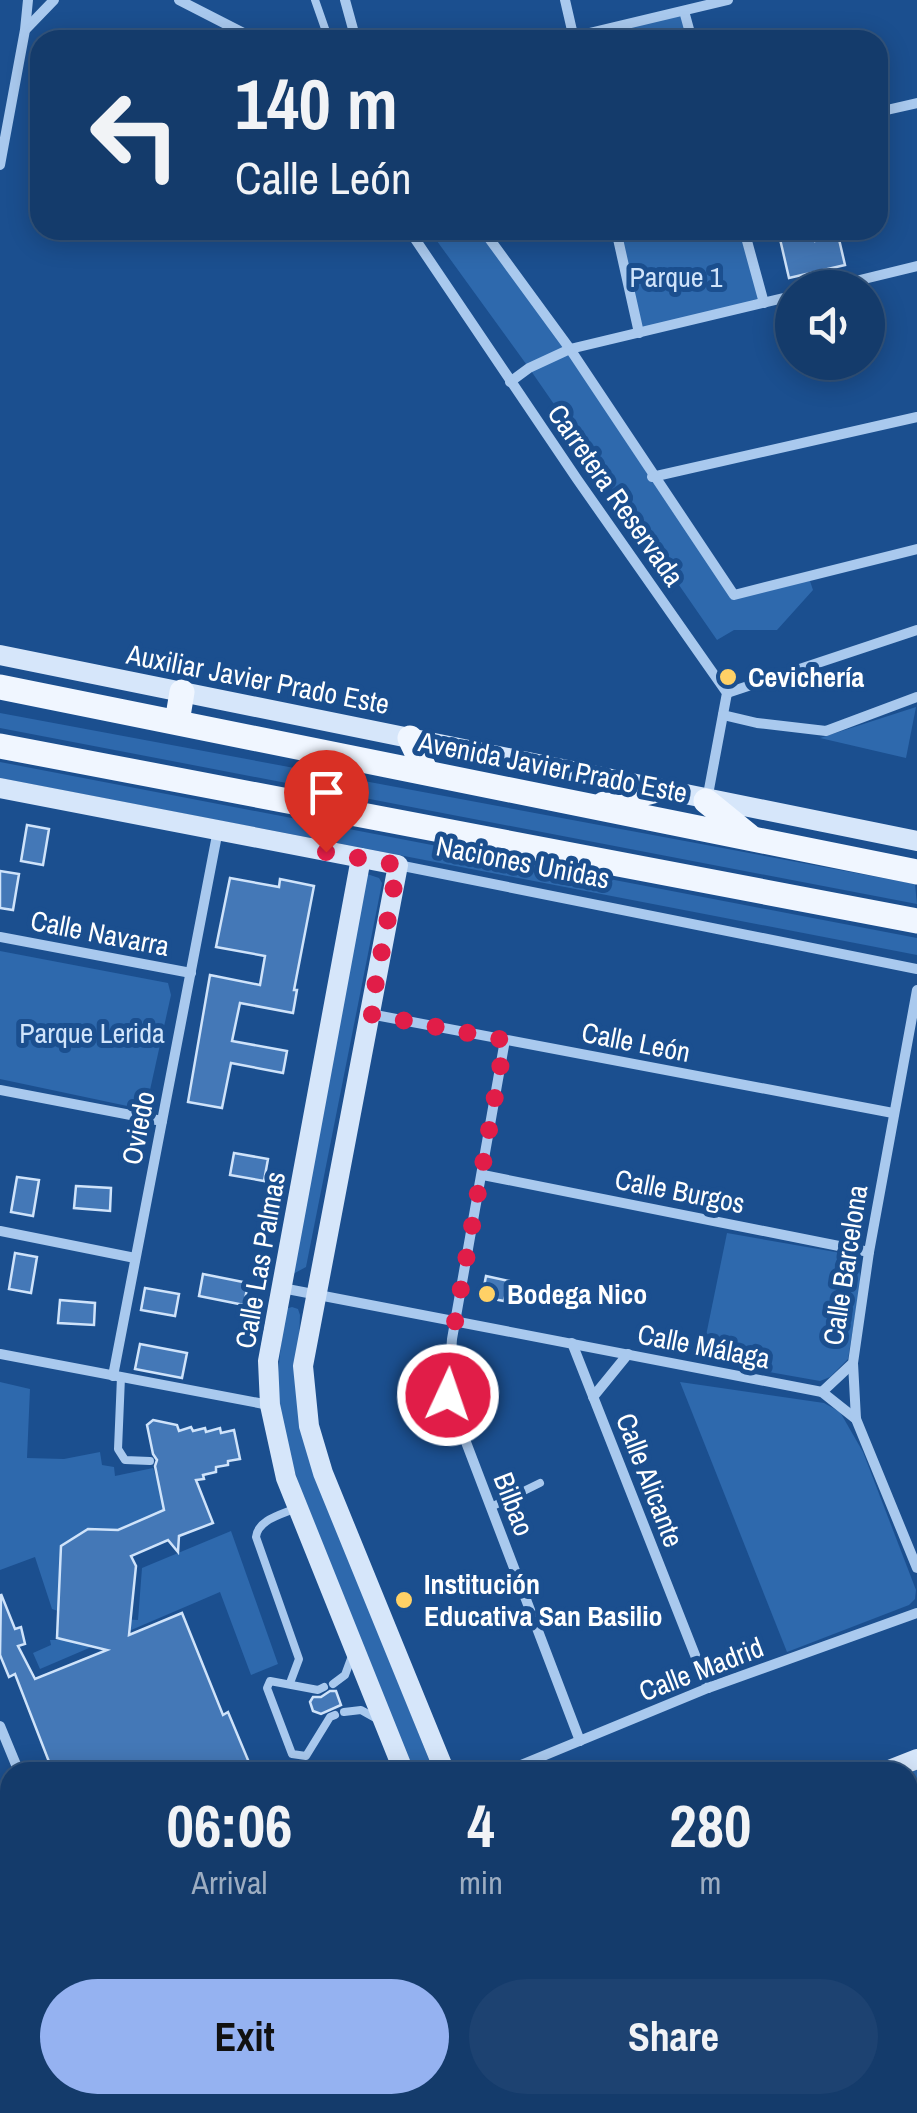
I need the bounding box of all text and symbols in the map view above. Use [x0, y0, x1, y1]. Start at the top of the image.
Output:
text: 140 m [235, 57, 398, 151]
icon: left [70, 70, 200, 200]
text: Calle León [235, 147, 411, 208]
park label: Parque 1 [629, 258, 723, 296]
map controls [775, 270, 885, 380]
button: sound [775, 270, 885, 380]
street label: Carretera Reservada [539, 396, 693, 594]
street label: Auxiliar Javier Prado Este [122, 635, 393, 723]
place label: Cevichería [748, 658, 864, 696]
marker: Cevichería [717, 666, 739, 688]
street label: Avenida Javier Prado Este [415, 722, 690, 812]
pin [284, 750, 369, 853]
icon: arrive [299, 765, 354, 820]
street label: Naciones Unidas [433, 827, 613, 897]
street label: Calle Navarra [27, 901, 173, 965]
street label: Calle León [579, 1013, 693, 1071]
park label: Parque Lerida [19, 1014, 165, 1052]
street label: Oviedo [112, 1088, 164, 1168]
street label: Calle Burgos [612, 1160, 748, 1222]
street label: Calle Las Palmas [226, 1169, 294, 1351]
street label: Calle Barcelona [814, 1182, 876, 1348]
place label: Bodega Nico [507, 1275, 647, 1313]
marker: Bodega Nico [476, 1283, 498, 1305]
street label: Calle Málaga [635, 1315, 774, 1377]
position arrow [396, 1343, 500, 1447]
street label: Calle Alicante [607, 1408, 693, 1552]
street label: Bilbao [485, 1467, 543, 1541]
place label: Institución Educativa San Basilio [424, 1565, 663, 1635]
marker: Institución Educativa San Basilio [393, 1589, 415, 1611]
street label: Calle Madrid [633, 1628, 769, 1710]
text: 06:06 [167, 1785, 292, 1866]
text: 4 [467, 1785, 495, 1866]
text: 280 [669, 1785, 751, 1866]
text: Arrival [192, 1861, 267, 1904]
text: min [459, 1861, 503, 1904]
text: m [699, 1861, 721, 1904]
button: Exit [40, 1979, 449, 2094]
button: Share [469, 1979, 878, 2094]

